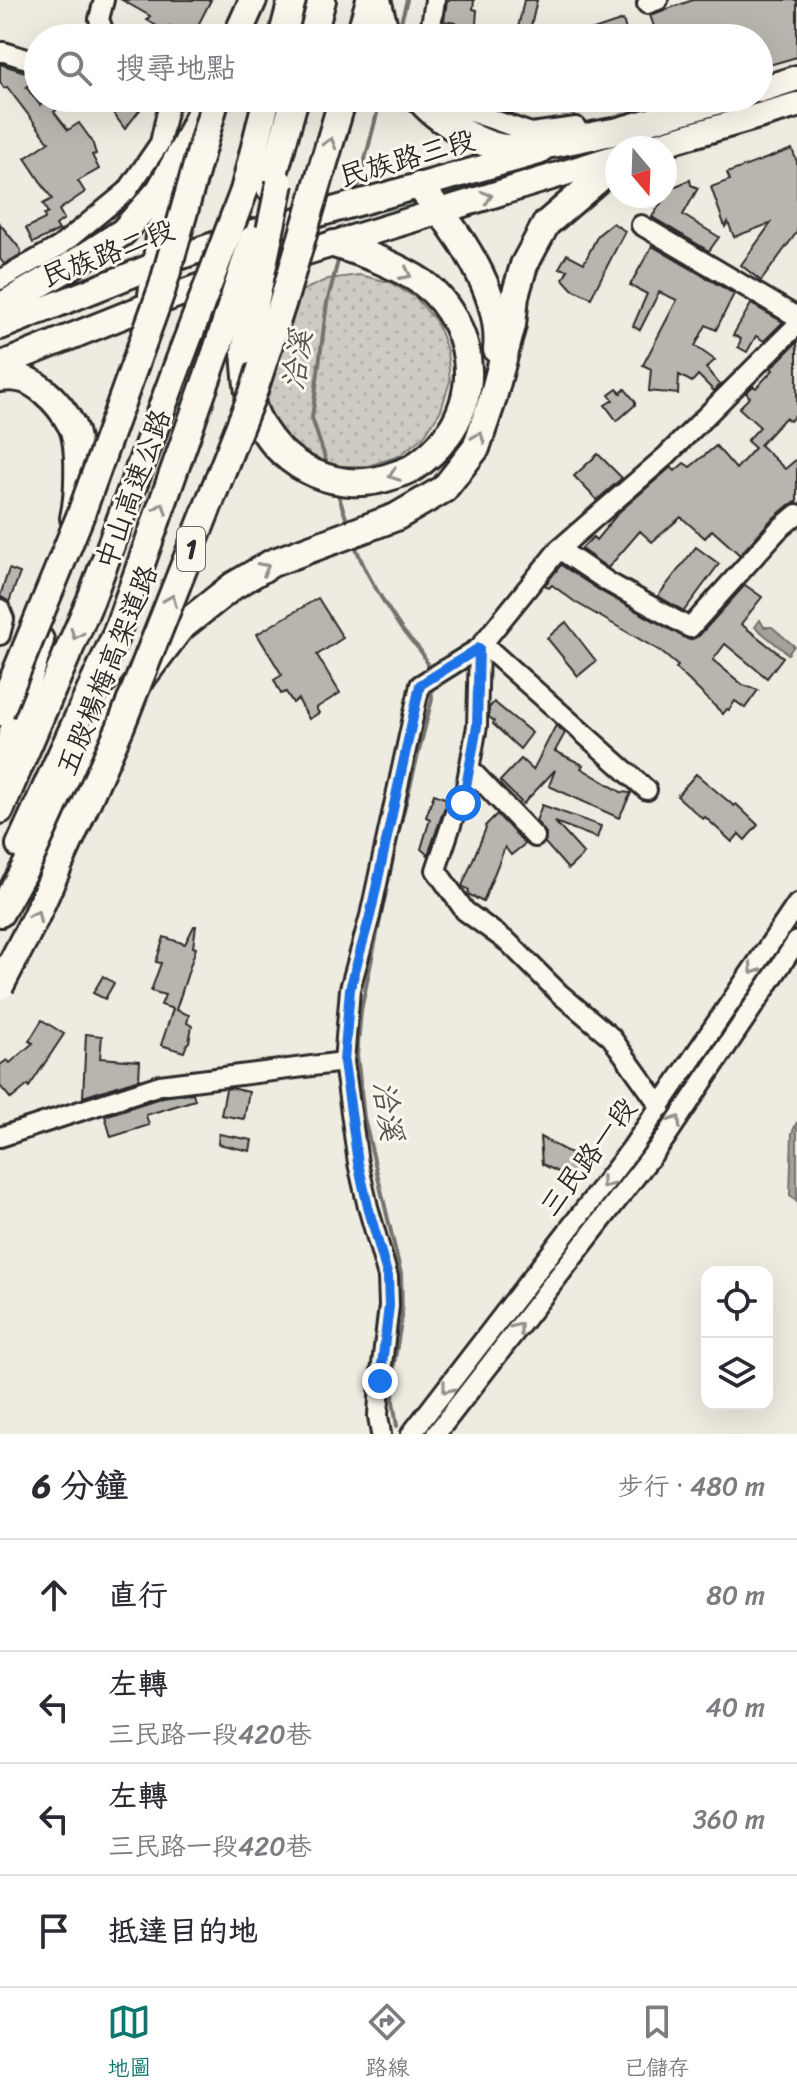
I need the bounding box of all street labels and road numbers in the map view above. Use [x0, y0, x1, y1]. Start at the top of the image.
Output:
street label: 民族路三段 [333, 115, 481, 201]
street label: 民族路二段 [34, 205, 182, 301]
street label: 中山高速公路 [81, 402, 185, 576]
road number: 1 [177, 527, 205, 571]
street label: 五股楊梅高架道路 [42, 557, 172, 783]
street label: 三民路一段 [526, 1086, 650, 1228]

